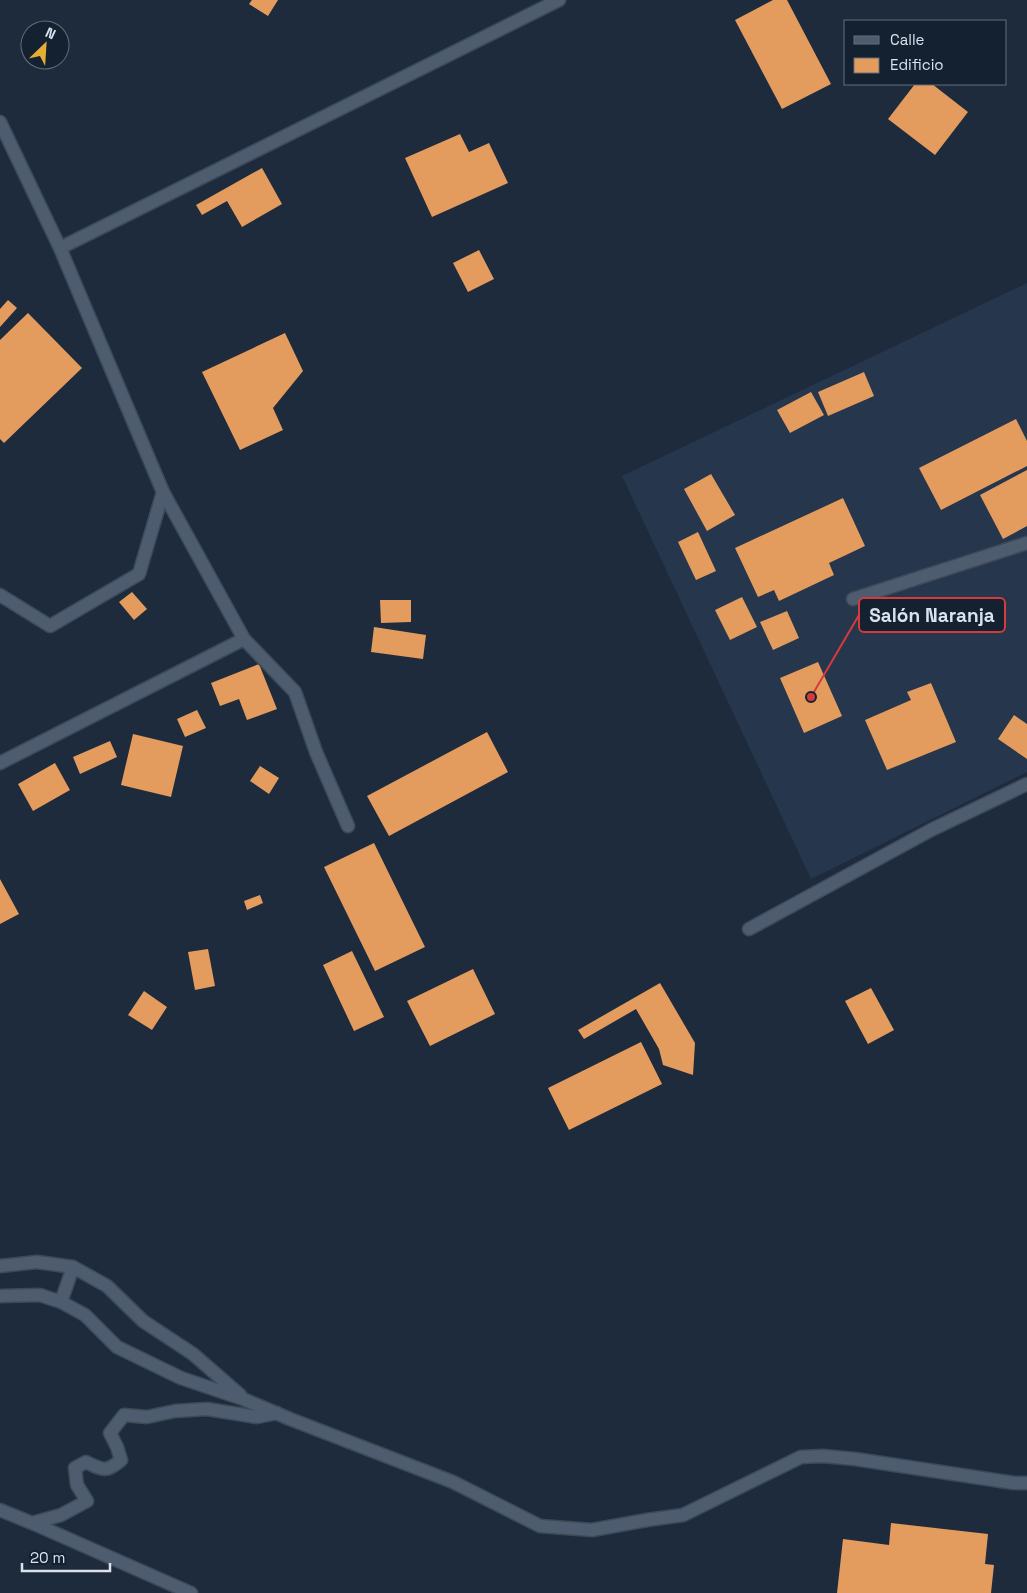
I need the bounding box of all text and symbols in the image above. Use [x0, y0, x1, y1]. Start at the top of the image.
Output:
north arrow [20, 20, 70, 70]
legend [844, 20, 1007, 85]
text: N [42, 23, 59, 43]
text: Calle [890, 30, 925, 49]
text: Edificio [890, 55, 944, 74]
callout: Salón Naranja [859, 598, 1005, 632]
text: Salón Naranja [869, 603, 995, 628]
scale bar [22, 1540, 110, 1572]
text: 20 m [30, 1548, 65, 1567]

